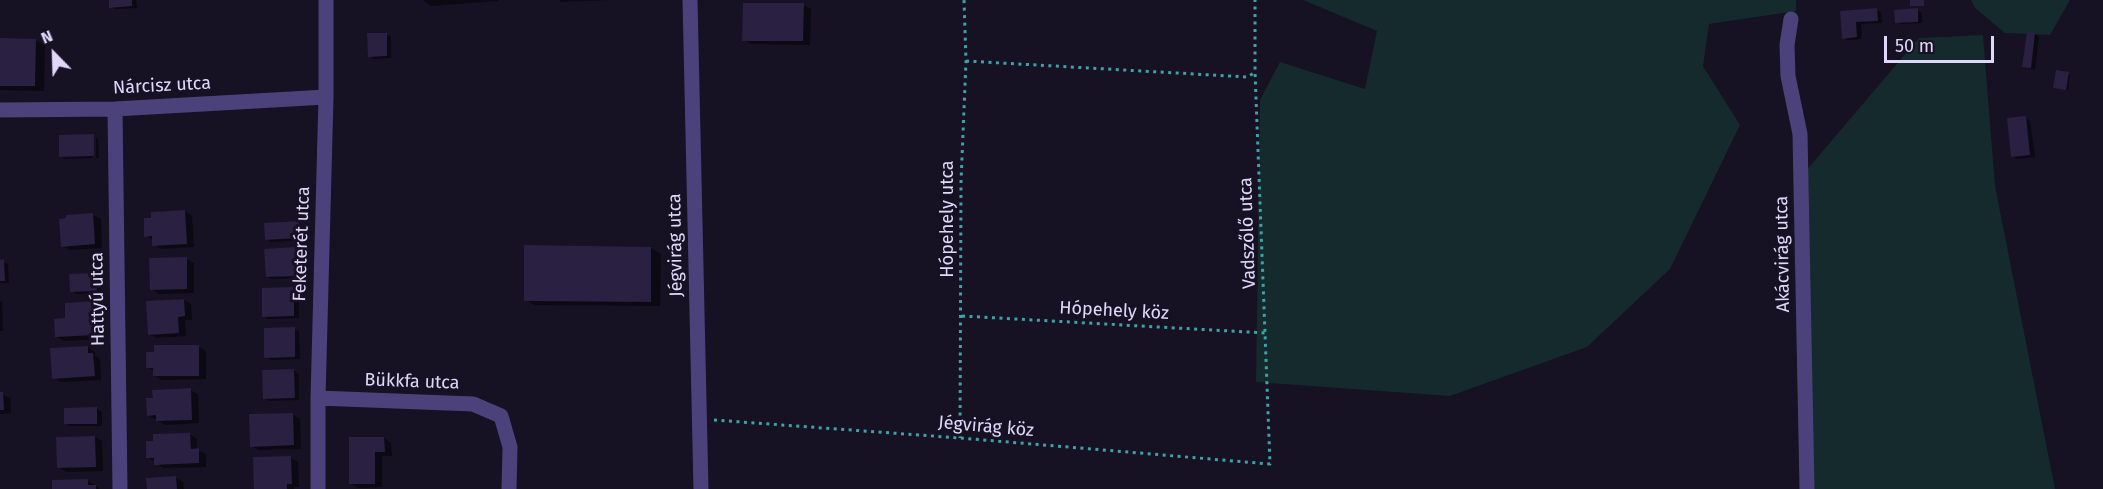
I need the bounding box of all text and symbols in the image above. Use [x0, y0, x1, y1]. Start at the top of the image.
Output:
north arrow [24, 24, 84, 84]
scale bar [1887, 24, 1996, 62]
text: N [38, 26, 55, 48]
text: 50 m [1895, 35, 1934, 57]
street label: Nárcisz utca [112, 73, 212, 99]
street label: Hópehely utca [937, 160, 959, 278]
street label: Vadszőlő utca [1235, 177, 1261, 289]
street label: Feketerét utca [289, 186, 315, 302]
street label: Jégvirág utca [664, 193, 688, 297]
street label: Akácvirág utca [1771, 196, 1795, 312]
street label: Hattyú utca [86, 252, 110, 346]
street label: Hópehely köz [1059, 297, 1169, 325]
street label: Bükkfa utca [364, 370, 460, 394]
street label: Jégvirág köz [937, 412, 1035, 442]

